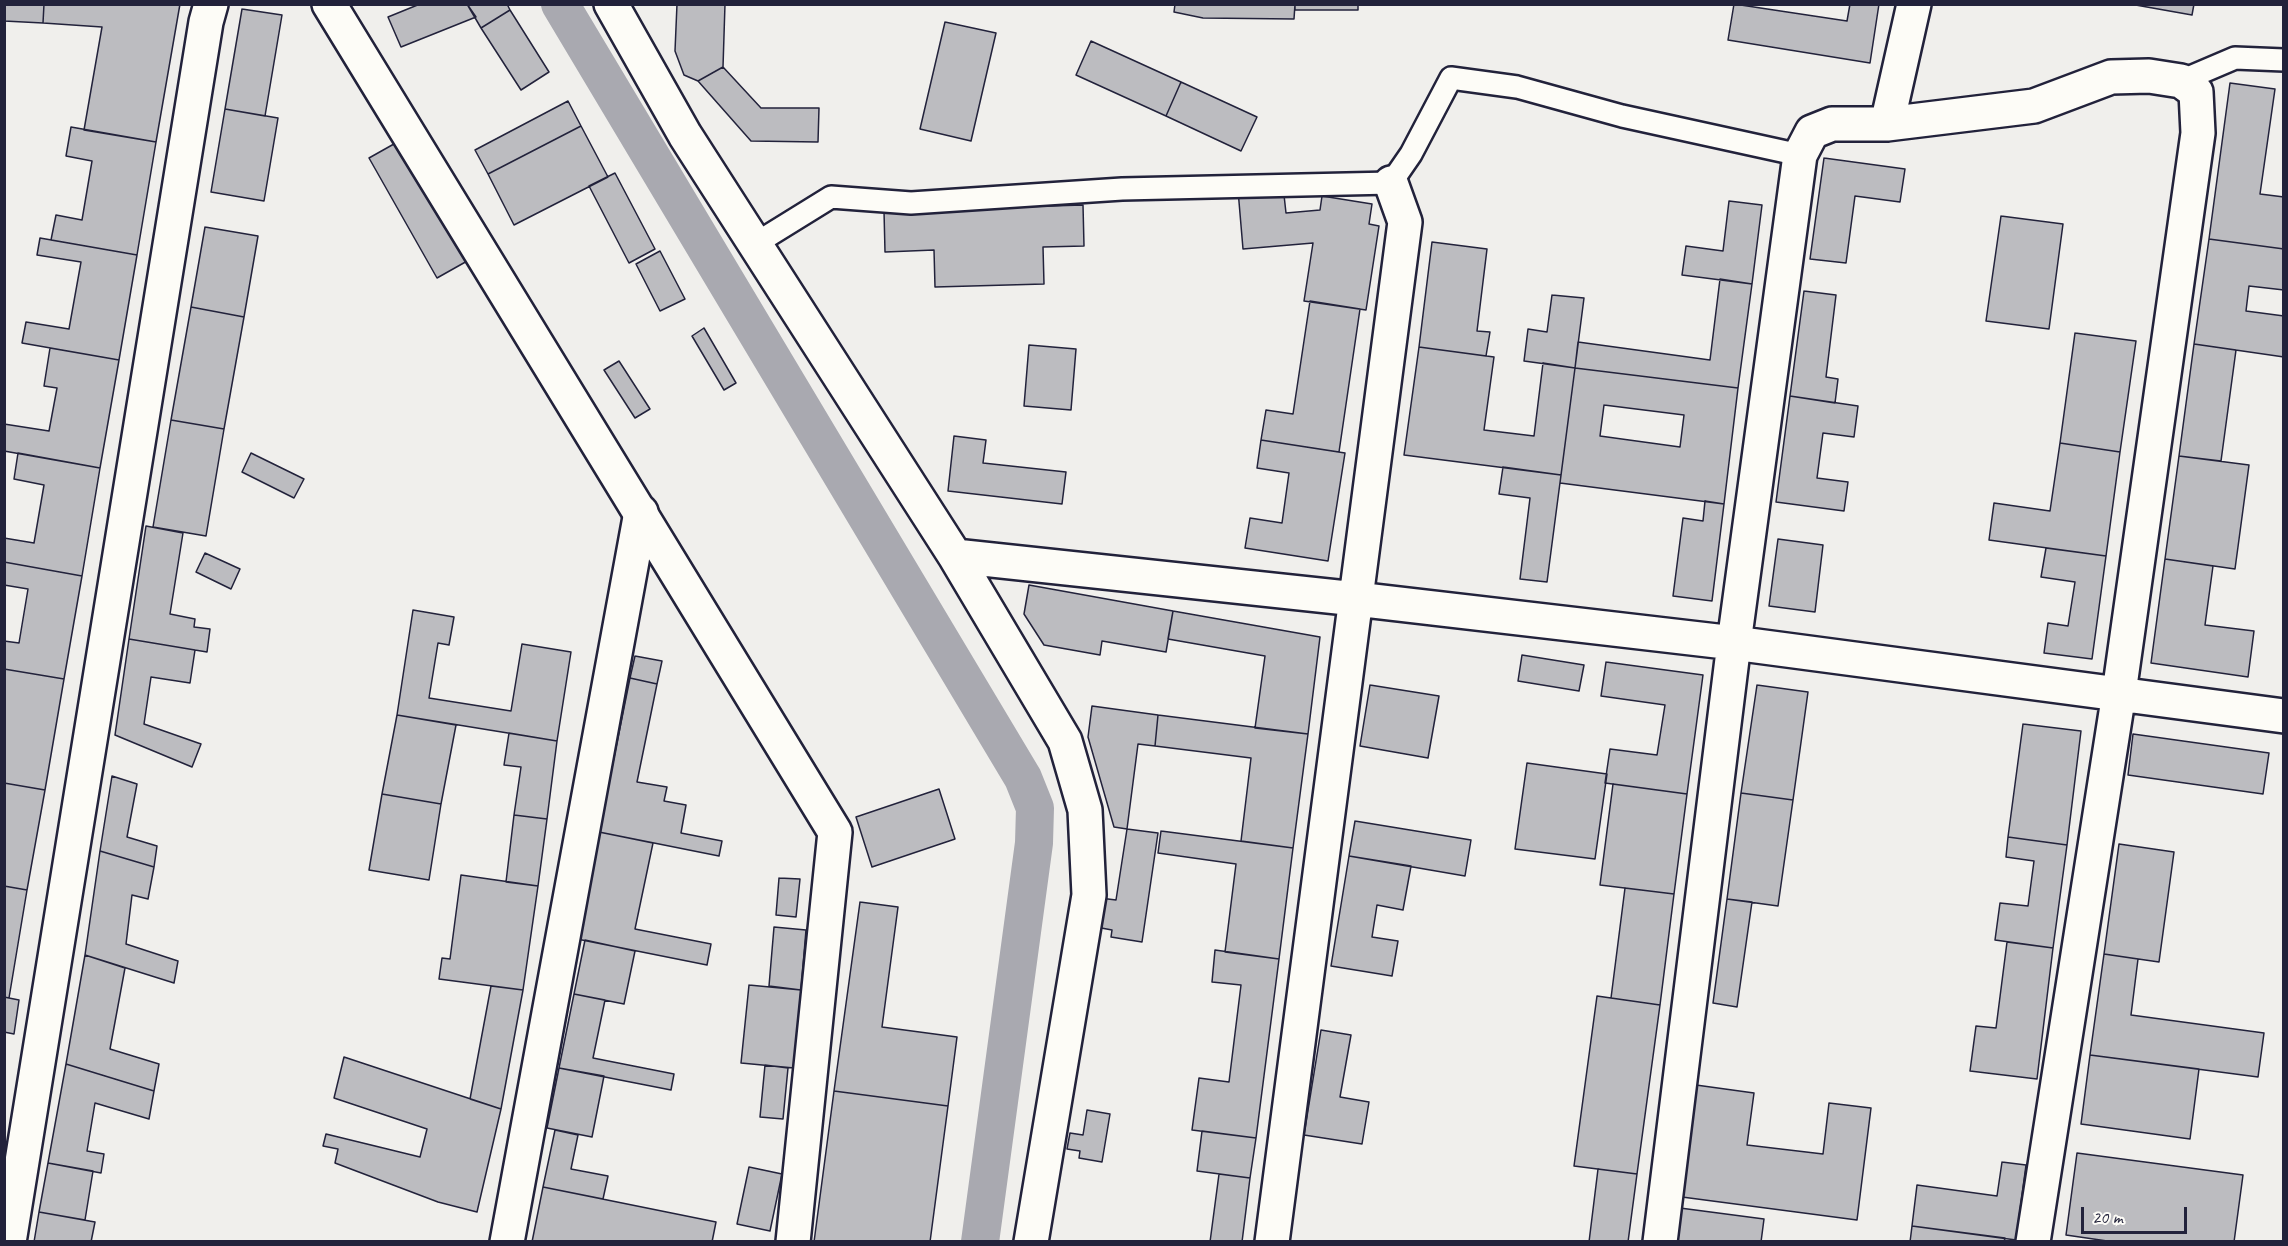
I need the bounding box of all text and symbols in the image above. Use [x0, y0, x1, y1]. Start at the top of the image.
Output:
scale bar [2084, 1195, 2190, 1233]
text: 20 m [2092, 1206, 2123, 1228]

